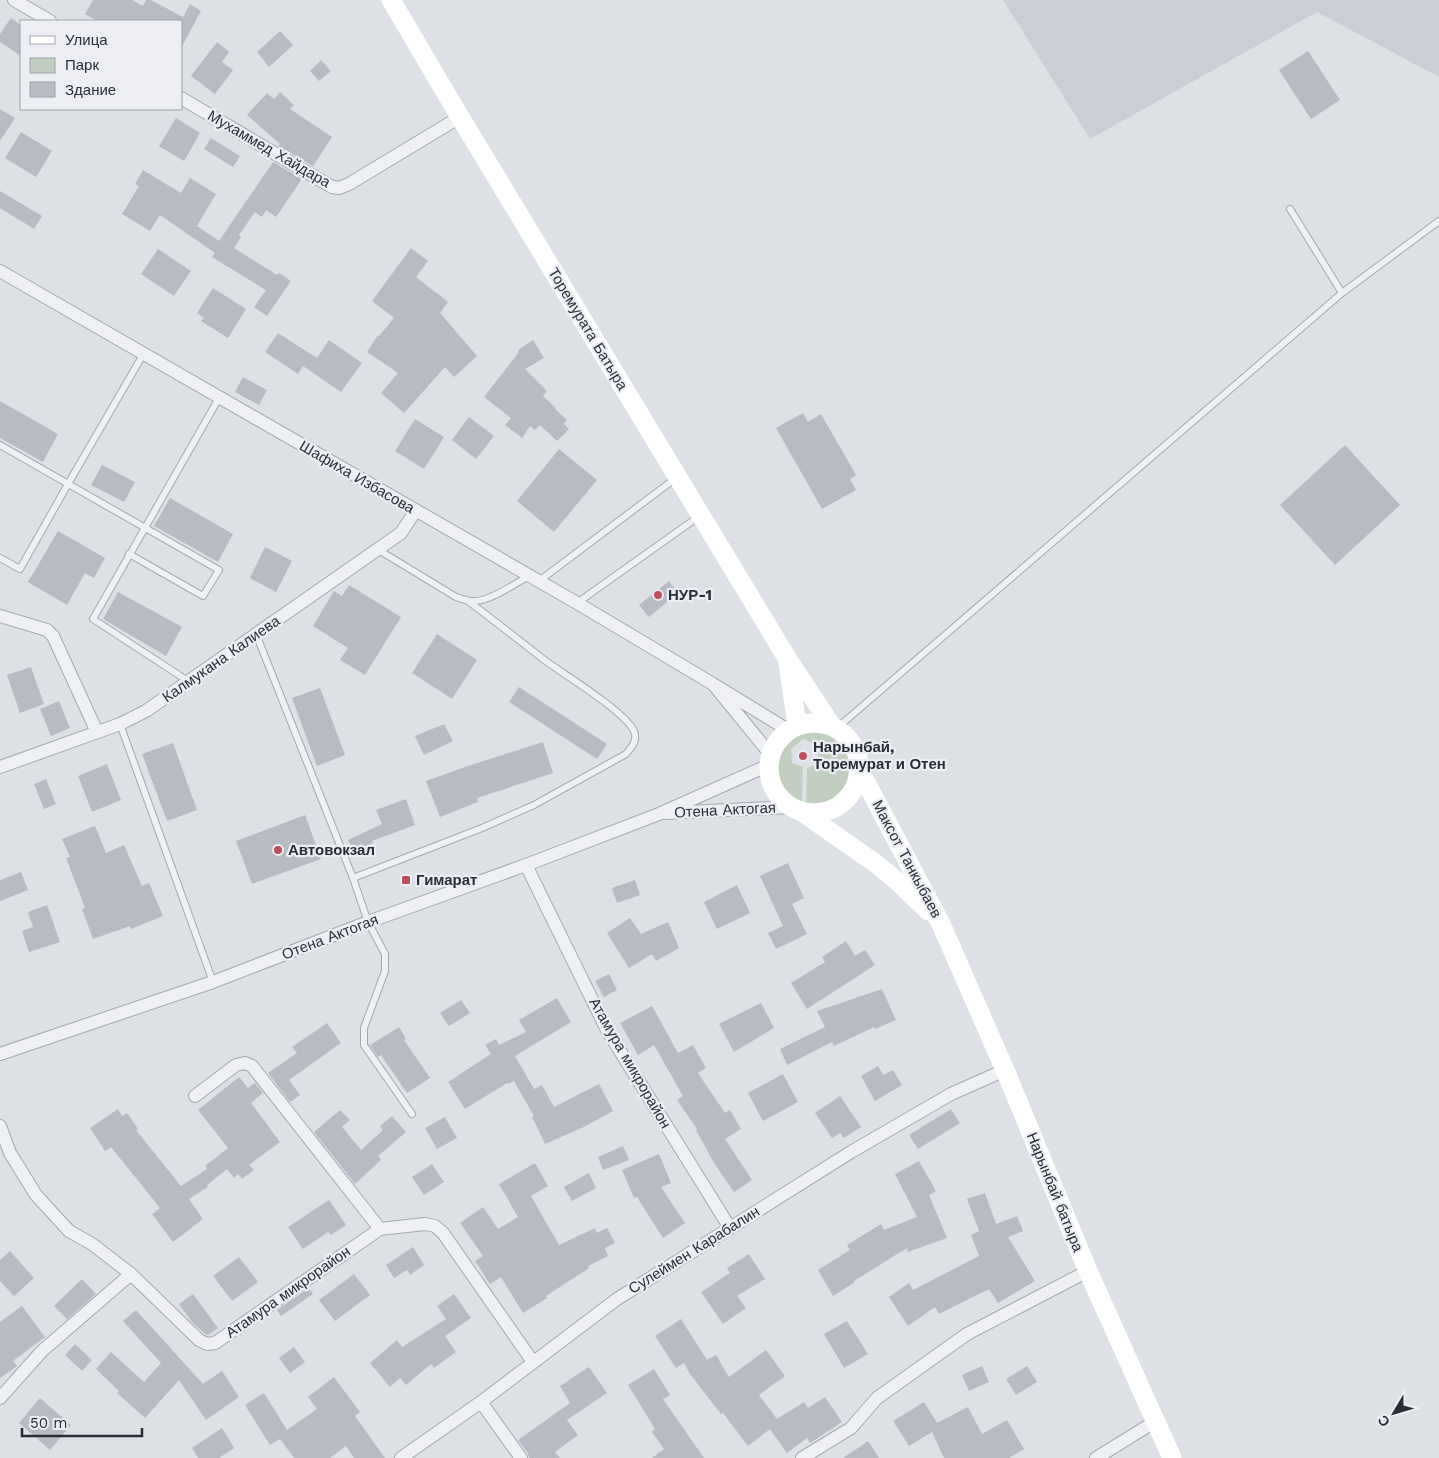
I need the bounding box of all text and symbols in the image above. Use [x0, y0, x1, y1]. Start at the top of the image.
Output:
legend [20, 20, 182, 110]
text: Улица [65, 31, 108, 49]
text: Парк [65, 56, 99, 74]
text: Здание [65, 81, 116, 99]
street label: Мухаммед Хайдара [204, 106, 334, 192]
street label: Торемурата Батыра [544, 265, 632, 394]
street label: Шафиха Избасова [296, 437, 418, 518]
place label: НУР-1 [668, 586, 712, 604]
marker: НУР-1 [652, 589, 664, 601]
street label: Калмукана Калиева [159, 611, 284, 706]
place label: Нарынбай, Торемурат и Отен [813, 738, 946, 773]
marker: Нарынбай, Торемурат и Отен [797, 750, 809, 762]
street label: Максот Танкыбаев [868, 797, 946, 921]
street label: Отена Актогая [674, 798, 776, 822]
place label: Автовокзал [288, 841, 375, 859]
marker: Автовокзал [272, 844, 284, 856]
place label: Гимарат [416, 871, 477, 889]
marker: Гимарат [400, 874, 412, 886]
street label: Отена Актогая [279, 910, 381, 964]
street label: Атамура микрорайон [585, 994, 675, 1132]
street label: Нарынбай батыра [1023, 1130, 1087, 1255]
street label: Сулеймен Карабалин [625, 1202, 763, 1298]
street label: Атамура микрорайон [222, 1242, 354, 1342]
north arrow [1369, 1388, 1419, 1438]
scale bar [22, 1406, 142, 1438]
text: С [1374, 1412, 1393, 1430]
text: 50 m [30, 1414, 67, 1432]

